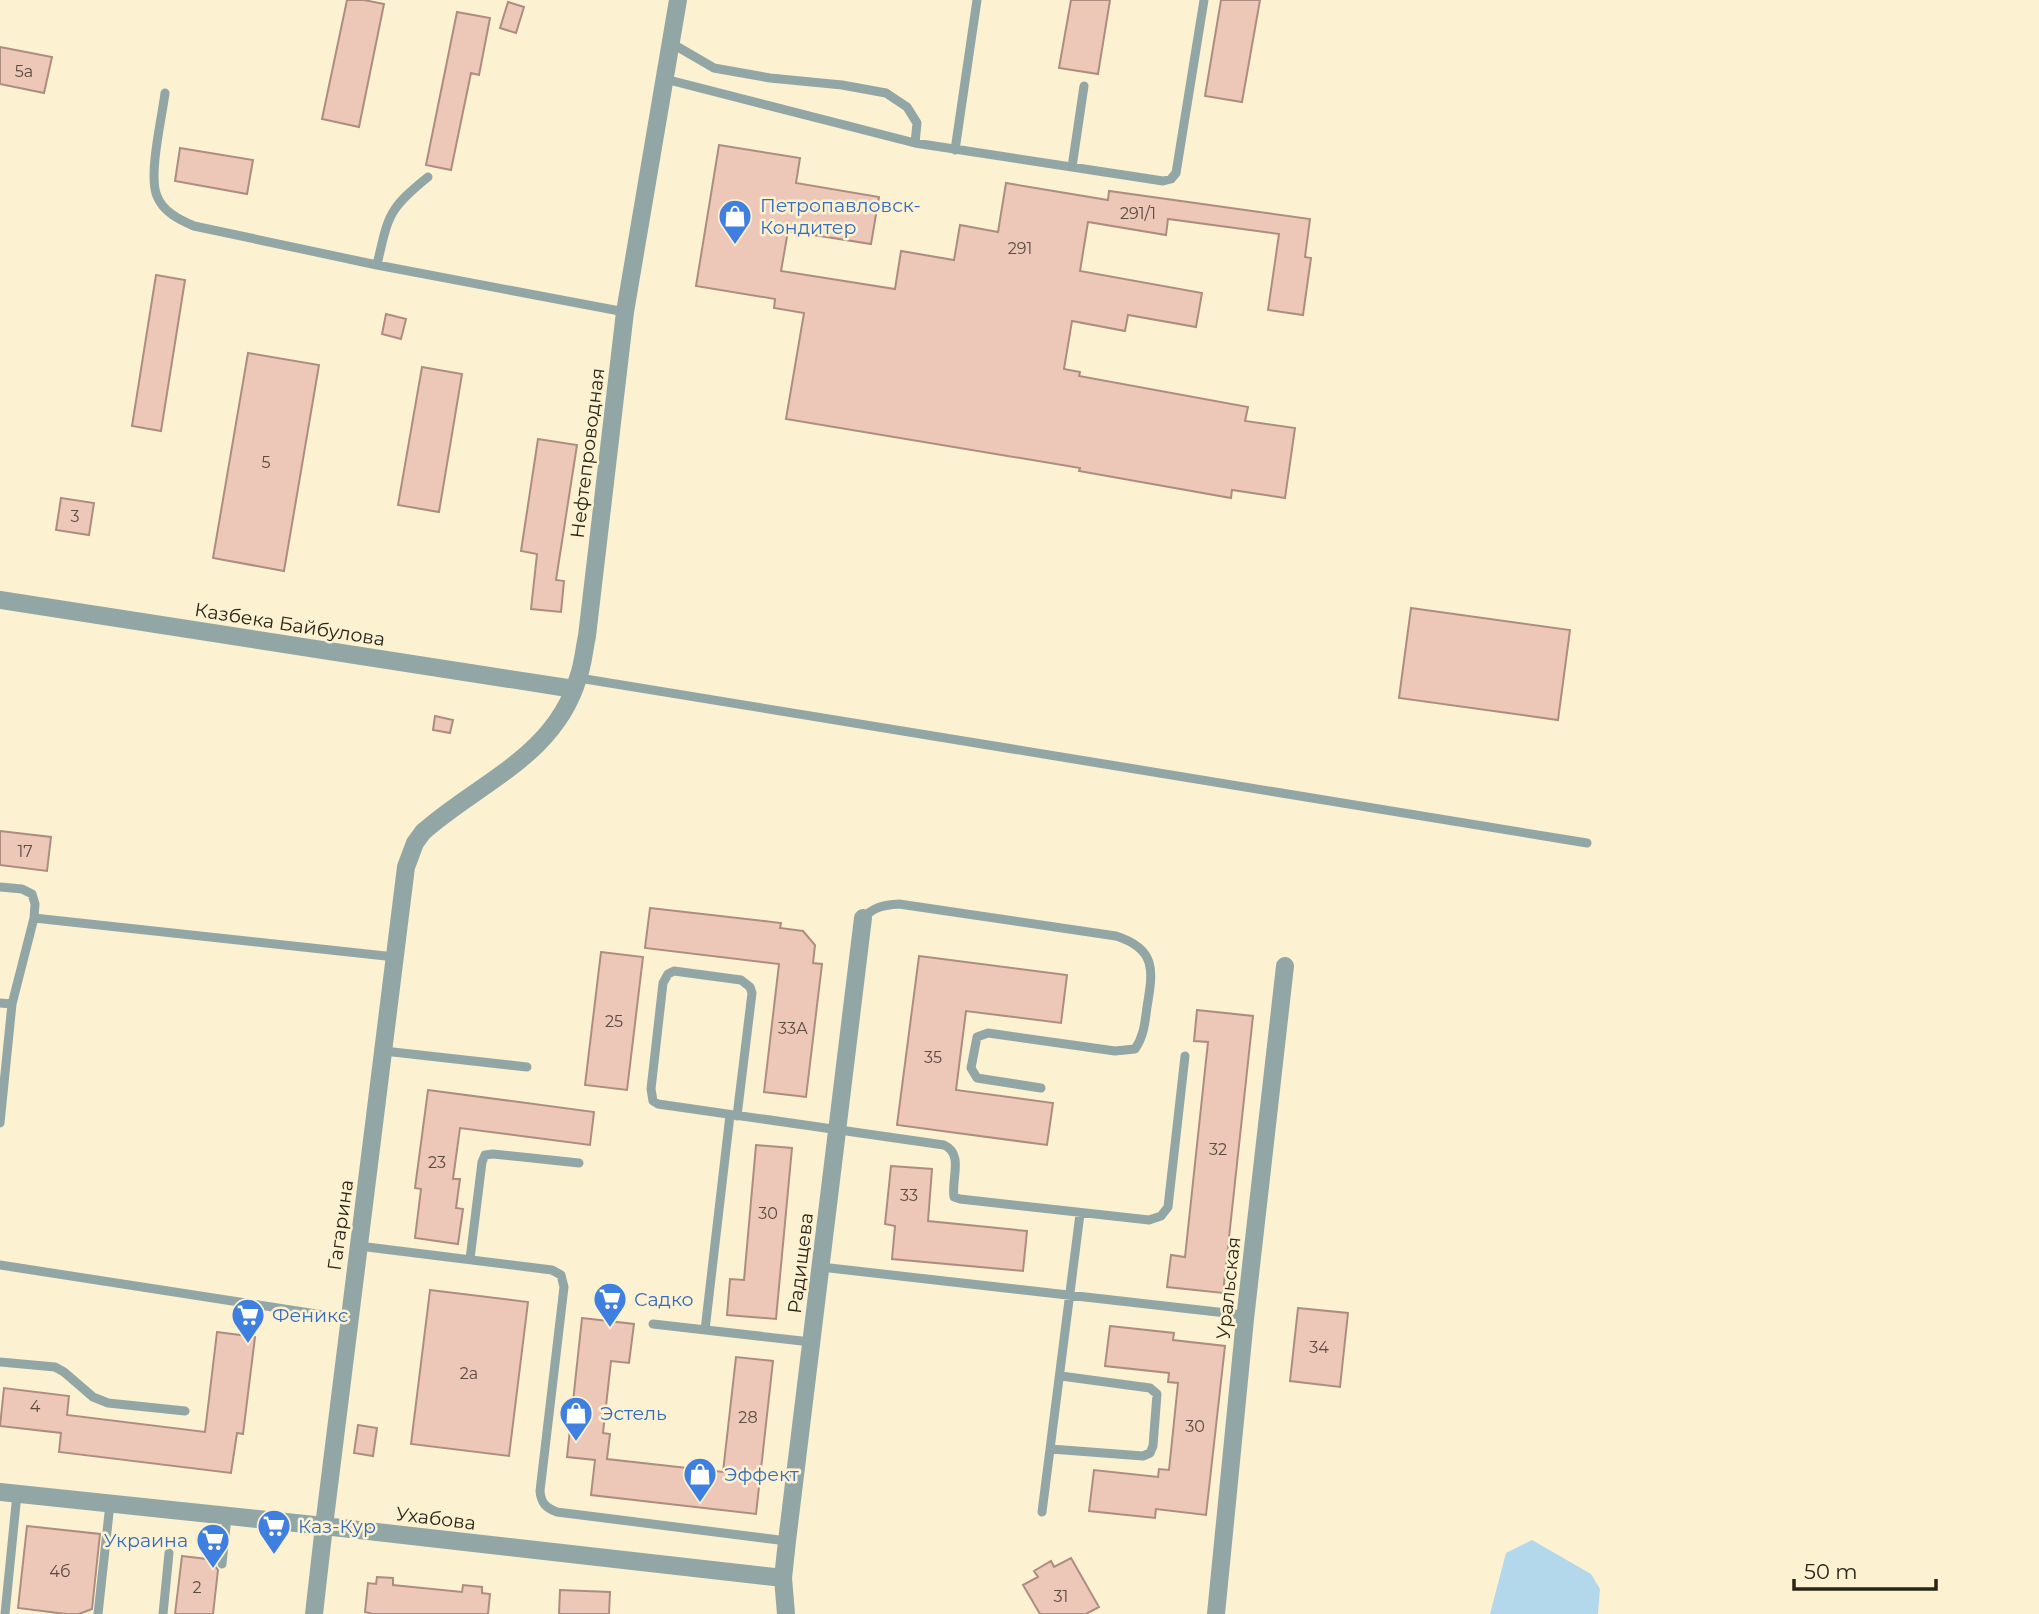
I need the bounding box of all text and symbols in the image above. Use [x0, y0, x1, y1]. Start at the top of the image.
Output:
house number: 5а [15, 62, 33, 81]
place label: Петропавловск- Кондитер [760, 194, 921, 239]
shop icon: Петропавловск- Кондитер [716, 197, 754, 246]
house number: 291/1 [1120, 204, 1156, 223]
house number: 291 [1008, 239, 1032, 258]
street label: Нефтепроводная [566, 367, 609, 540]
house number: 5 [261, 453, 271, 472]
house number: 3 [70, 507, 80, 526]
street label: Казбека Байбулова [193, 598, 387, 651]
house number: 17 [17, 842, 33, 861]
house number: 25 [605, 1012, 623, 1031]
house number: 33А [778, 1019, 808, 1038]
house number: 35 [924, 1048, 942, 1067]
house number: 32 [1209, 1140, 1227, 1159]
house number: 23 [428, 1153, 446, 1172]
street label: Гагарина [323, 1178, 358, 1272]
house number: 33 [900, 1186, 918, 1205]
house number: 30 [758, 1204, 778, 1223]
street label: Радищева [783, 1211, 818, 1315]
street label: Уральская [1212, 1236, 1245, 1341]
supermarket icon: Садко [591, 1280, 629, 1329]
place label: Садко [634, 1288, 694, 1311]
supermarket icon: Феникс [229, 1296, 267, 1345]
place label: Феникс [272, 1304, 349, 1327]
house number: 34 [1309, 1338, 1329, 1357]
house number: 2а [460, 1364, 478, 1383]
shop icon: Эстель [557, 1394, 595, 1443]
house number: 4 [30, 1397, 41, 1416]
place label: Эстель [600, 1402, 667, 1425]
house number: 28 [738, 1408, 758, 1427]
house number: 30 [1185, 1417, 1205, 1436]
shop icon: Эффект [681, 1455, 719, 1504]
place label: Эффект [724, 1463, 799, 1486]
street label: Ухабова [395, 1502, 477, 1535]
supermarket icon: Каз-Кур [255, 1507, 293, 1556]
place label: Каз-Кур [298, 1515, 376, 1538]
supermarket icon: Украина [194, 1521, 232, 1570]
place label: Украина [104, 1529, 188, 1552]
scale bar [1794, 1548, 1936, 1592]
text: 50 m [1804, 1559, 1858, 1584]
house number: 4б [49, 1562, 71, 1581]
house number: 2 [192, 1578, 202, 1597]
house number: 31 [1054, 1587, 1068, 1606]

